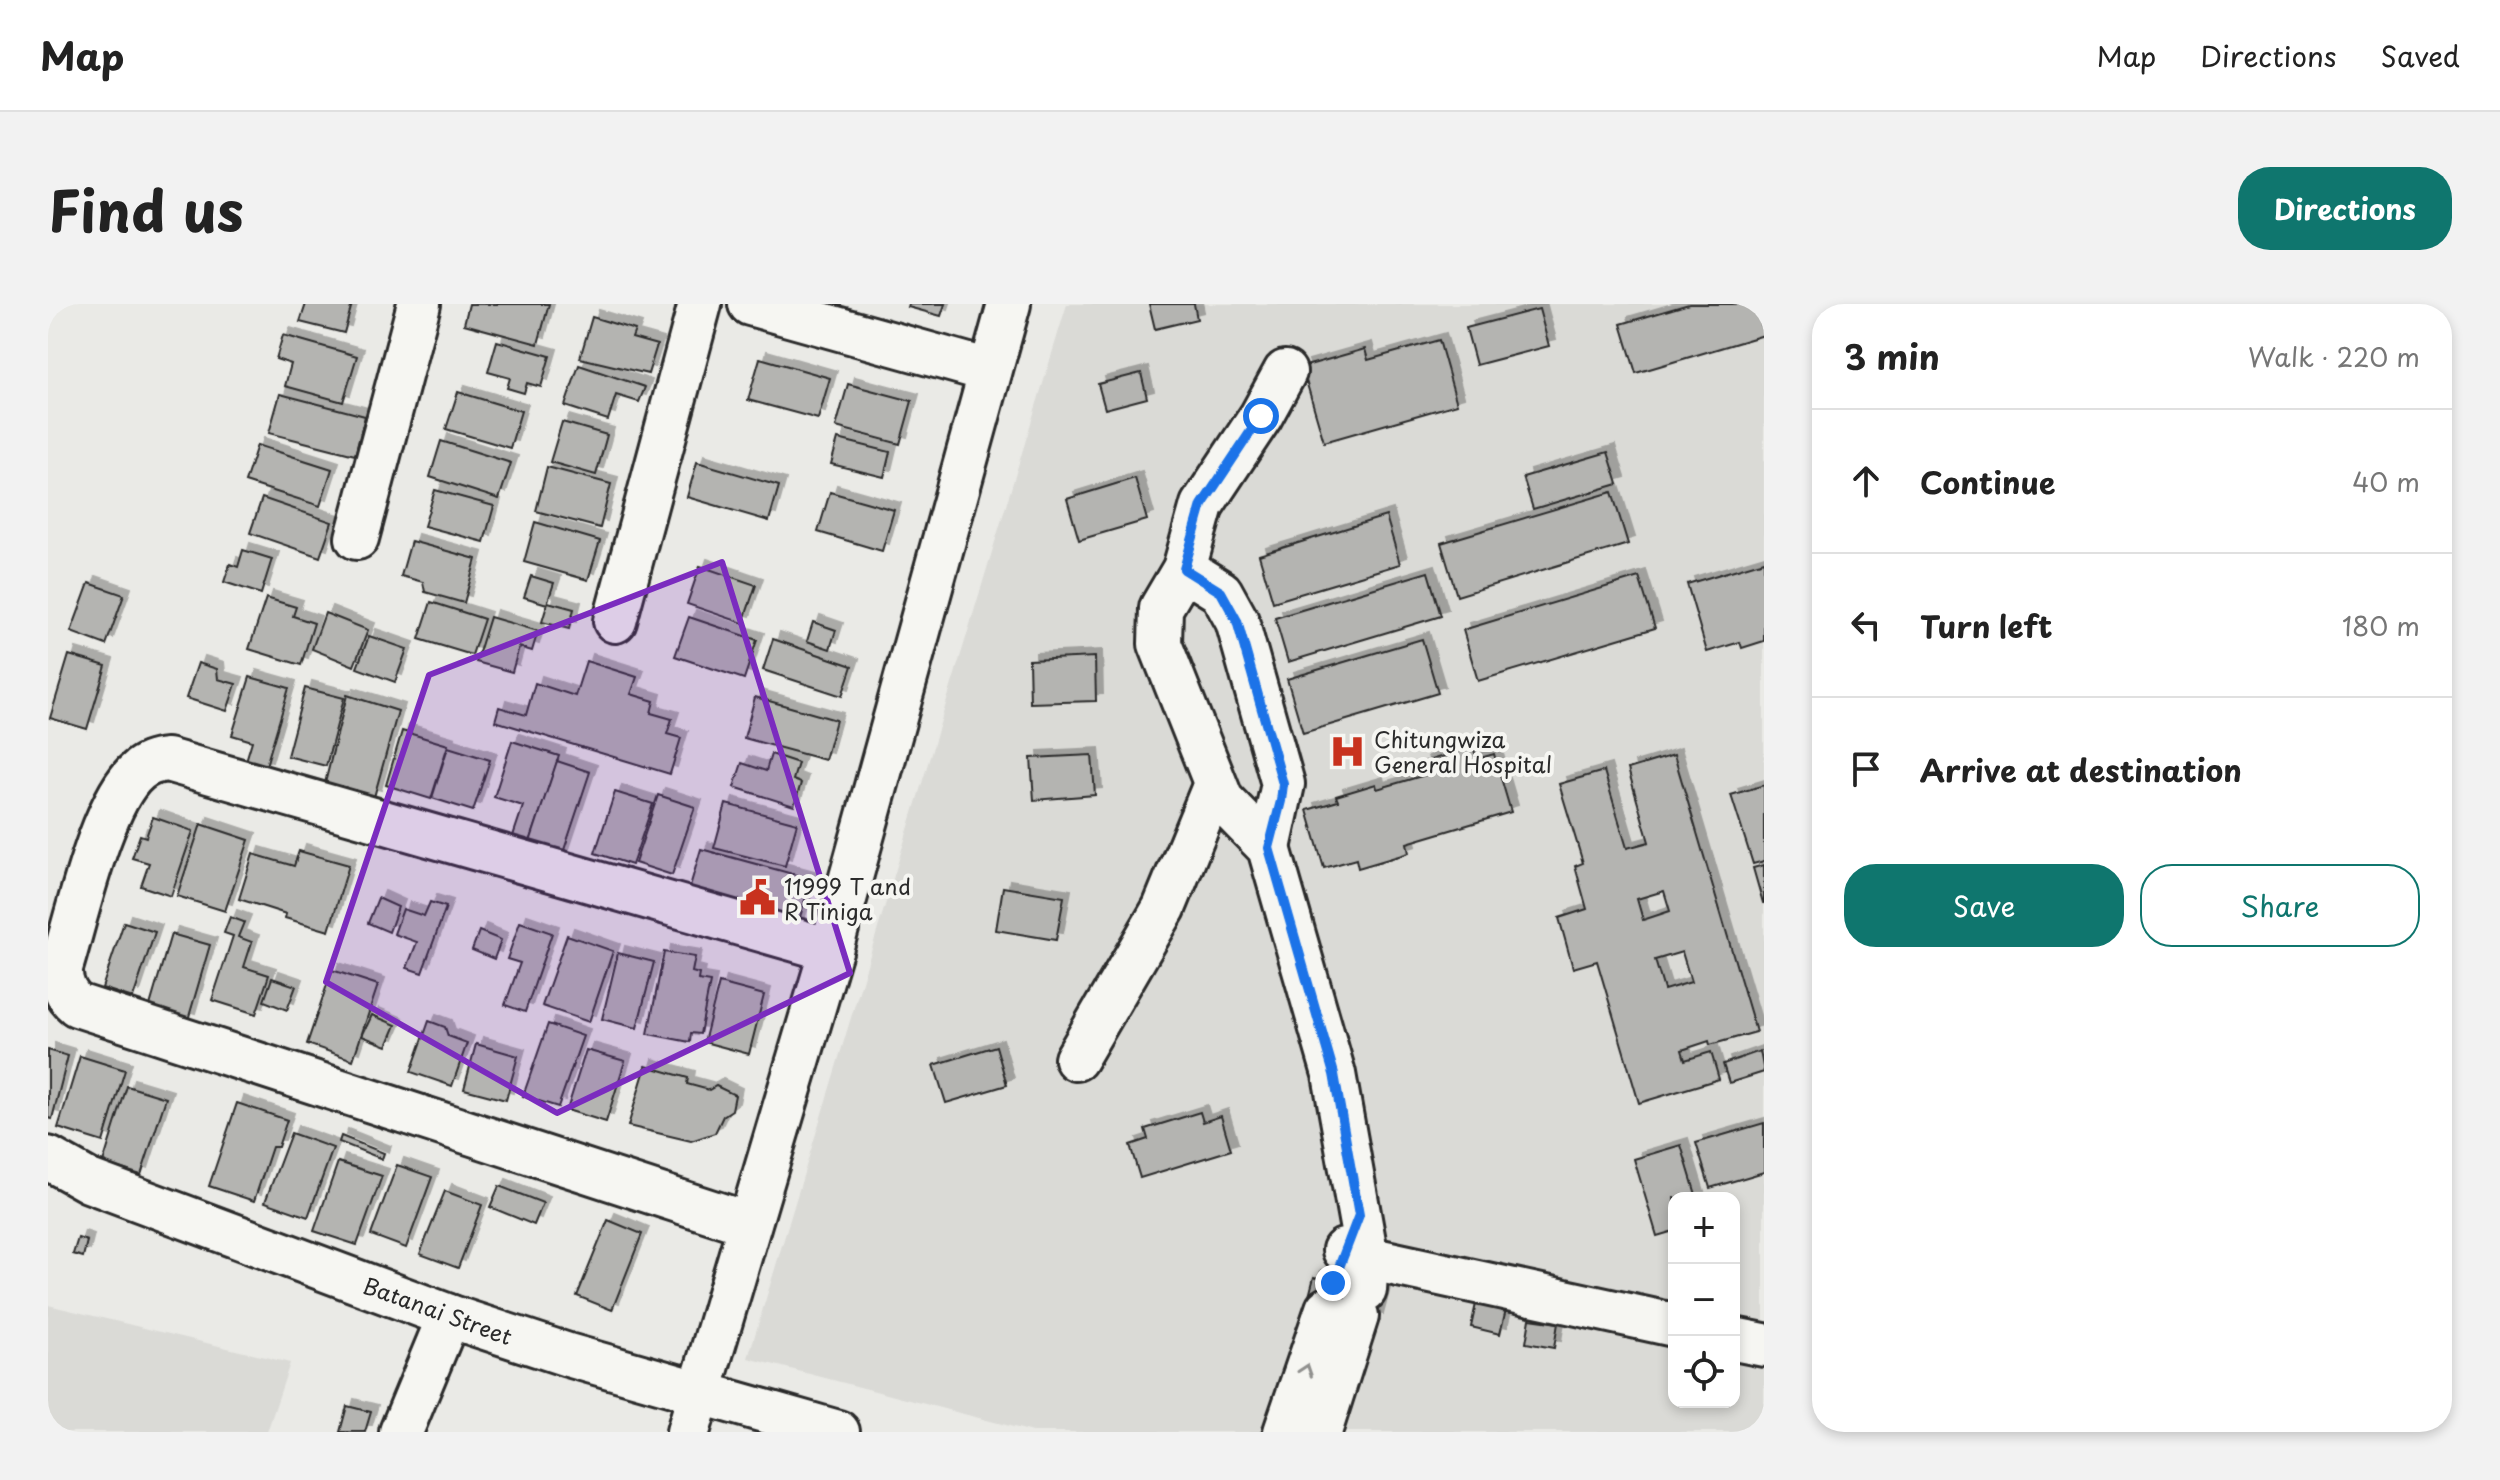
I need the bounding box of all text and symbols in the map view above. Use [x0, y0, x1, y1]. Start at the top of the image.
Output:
text: Map [40, 27, 124, 84]
text: Map [2097, 34, 2156, 77]
text: Directions [2200, 34, 2337, 77]
text: Saved [2381, 34, 2460, 77]
text: Find us [48, 166, 244, 251]
button: Directions [2238, 167, 2452, 250]
text: 3 min [1844, 330, 1940, 382]
text: Walk · 220 m [2248, 337, 2420, 376]
route start [1243, 398, 1279, 434]
icon: ahead [1844, 459, 1888, 503]
text: Continue [1920, 459, 2055, 504]
text: 40 m [2352, 462, 2420, 501]
icon: left [1844, 603, 1888, 647]
text: Turn left [1920, 603, 2052, 648]
text: 180 m [2342, 606, 2420, 645]
place label: Chitungwiza General Hospital [1374, 722, 1552, 780]
hospital icon: Chitungwiza General Hospital [1329, 732, 1367, 770]
icon: arrive [1844, 747, 1888, 791]
text: Arrive at destination [1920, 747, 2242, 792]
button: Save [1844, 864, 2124, 947]
button: Share [2140, 864, 2420, 947]
place label: 11999 T and R Tiniga [784, 869, 911, 927]
public building icon: 11999 T and R Tiniga [739, 879, 777, 917]
map controls [1668, 1192, 1740, 1408]
button: + [1668, 1192, 1740, 1264]
button: − [1668, 1264, 1740, 1336]
route end [1315, 1265, 1351, 1301]
street label: Batanai Street [359, 1268, 517, 1352]
button: locate [1668, 1336, 1740, 1408]
one-way arrow [1297, 1364, 1313, 1378]

